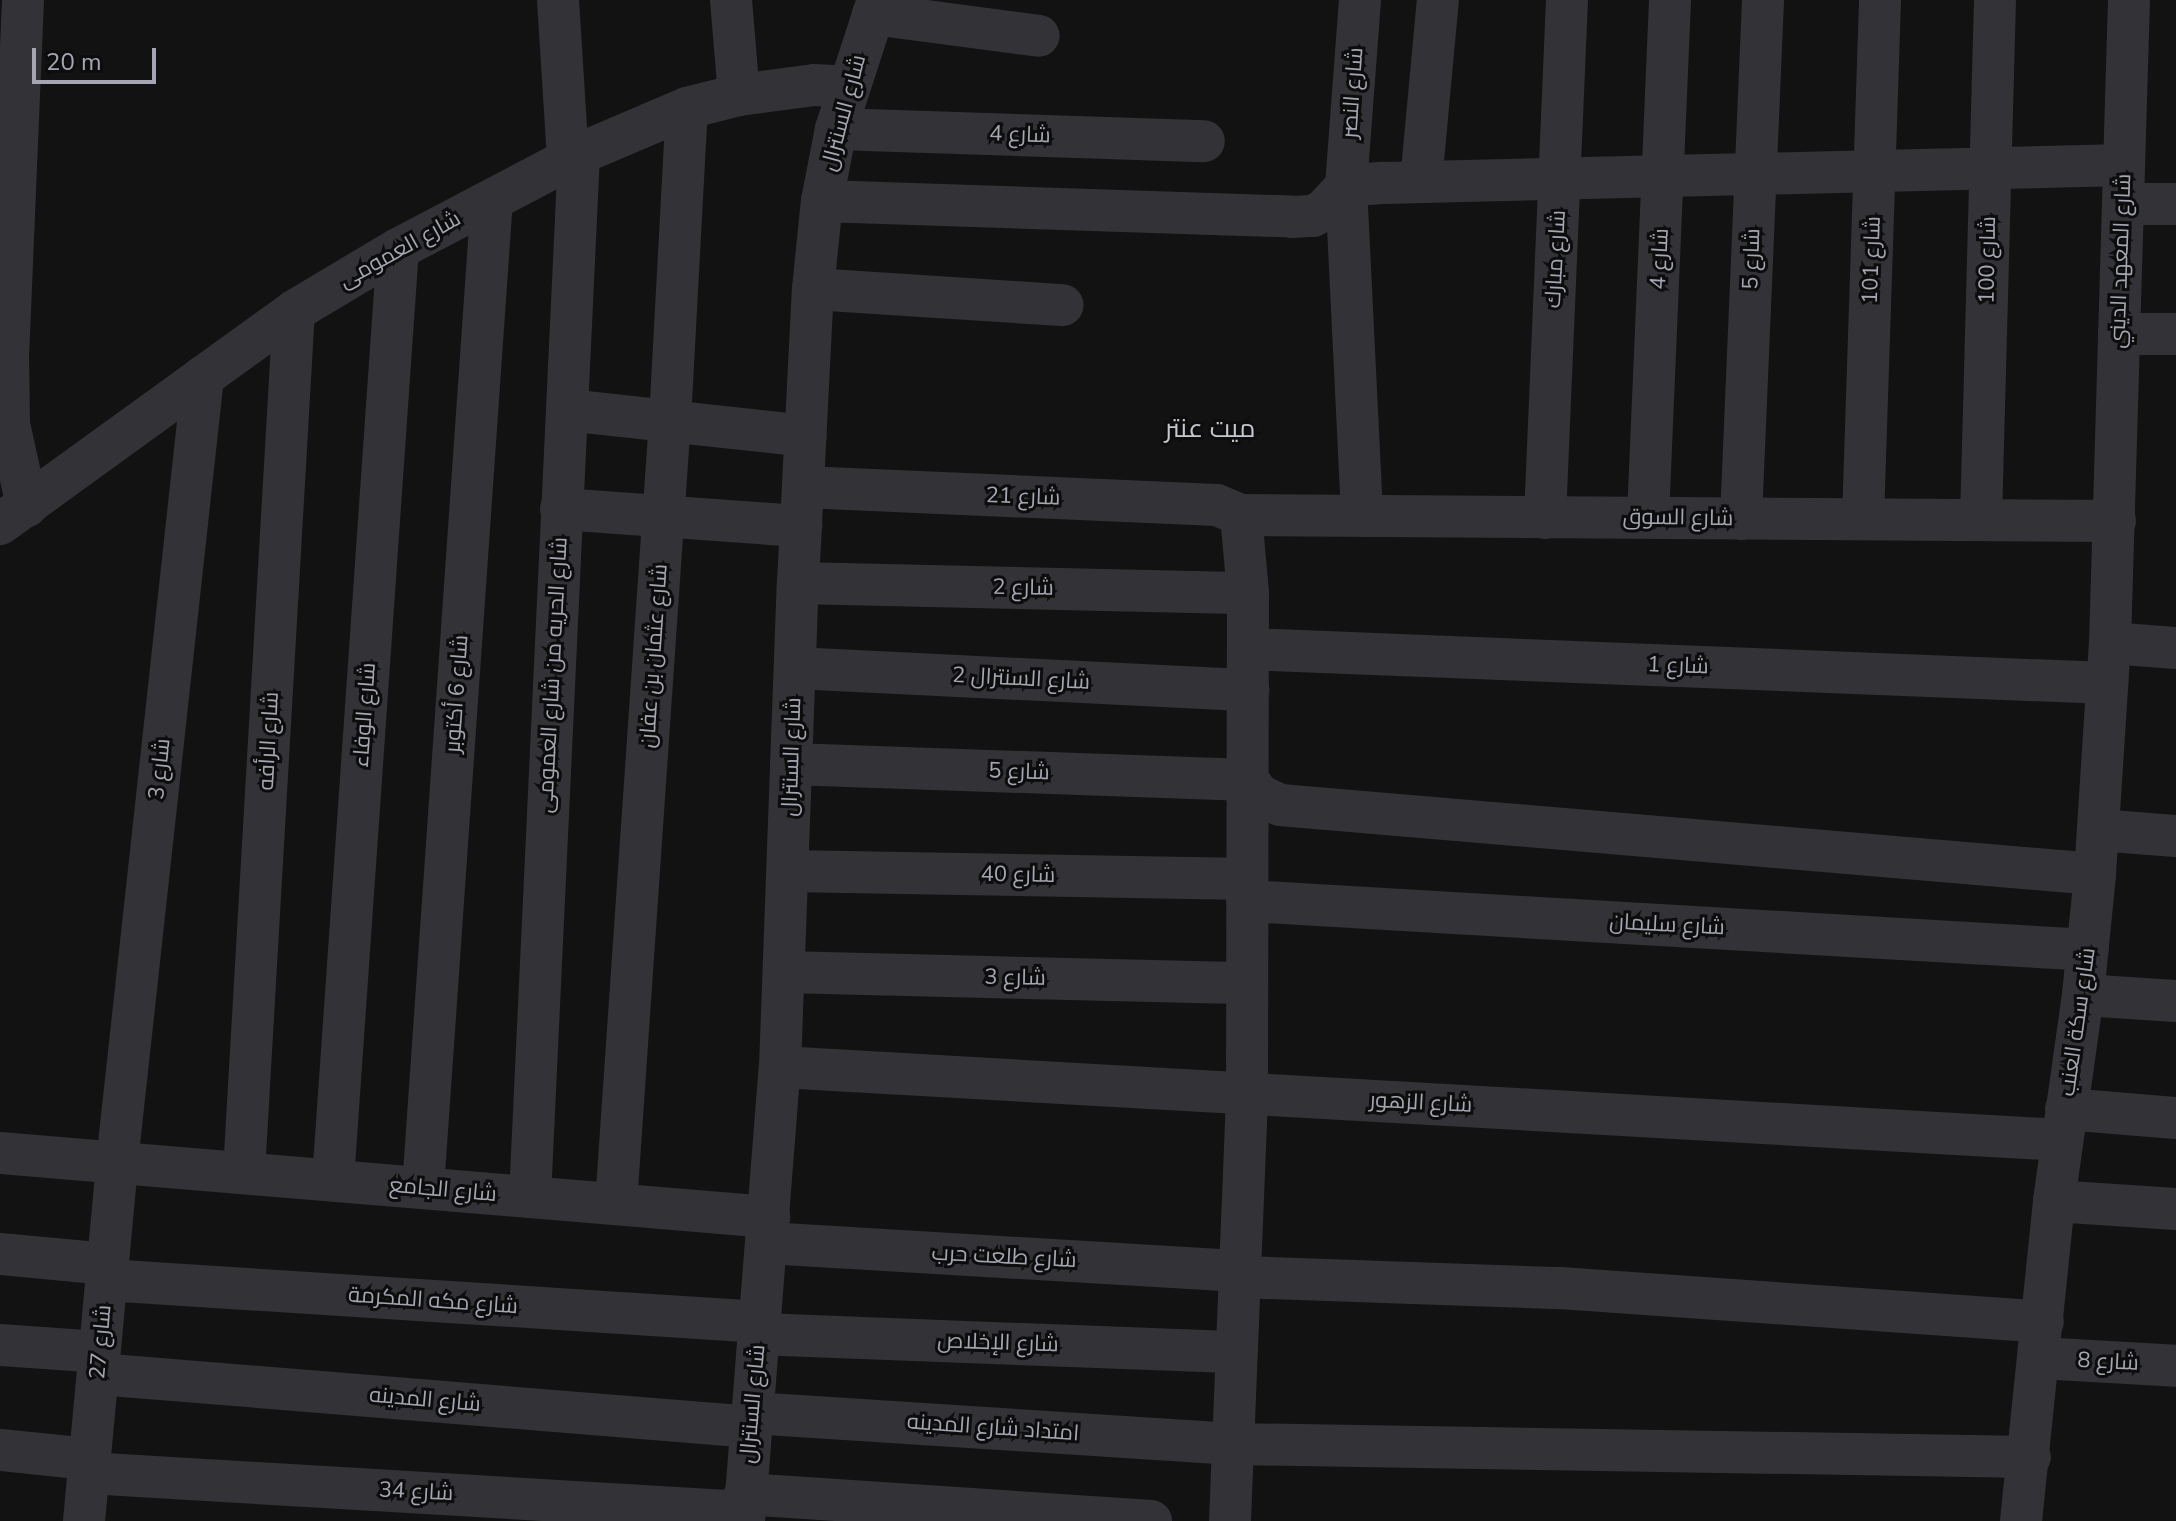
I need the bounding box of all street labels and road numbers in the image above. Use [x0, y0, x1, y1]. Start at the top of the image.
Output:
street label: شارع النصر [1337, 47, 1369, 139]
street label: شارع السنترال [816, 52, 872, 174]
street label: شارع 4 [989, 121, 1051, 149]
street label: شارع المعهد الديني [2105, 173, 2137, 349]
street label: شارع العمومى [334, 206, 466, 294]
street label: شارع مبارك [1540, 209, 1572, 309]
street label: شارع 101 [1857, 216, 1887, 304]
street label: شارع 100 [1974, 216, 2002, 304]
street label: شارع 4 [1645, 228, 1675, 290]
street label: شارع 5 [1738, 228, 1766, 290]
street label: شارع 21 [985, 483, 1061, 511]
street label: شارع السوق [1622, 504, 1734, 532]
street label: شارع الحريه من شارع العمومى [533, 536, 573, 814]
street label: شارع عثمان بن عفان [634, 563, 674, 749]
street label: شارع 2 [992, 574, 1054, 602]
street label: شارع 6 أكتوبر [440, 634, 474, 754]
street label: شارع 1 [1647, 652, 1709, 680]
street label: شارع الوفاء [348, 662, 382, 768]
street label: شارع السنترال 2 [951, 662, 1091, 696]
street label: شارع الرأفه [253, 691, 285, 791]
street label: شارع السنترال [777, 697, 807, 817]
street label: شارع 3 [144, 737, 176, 801]
street label: شارع 5 [988, 758, 1050, 786]
street label: شارع 40 [980, 861, 1056, 889]
street label: شارع سليمان [1609, 909, 1725, 941]
street label: شارع سكة العنب [2055, 946, 2101, 1098]
street label: شارع 3 [984, 964, 1046, 992]
street label: شارع الزهور [1369, 1087, 1473, 1119]
street label: شارع الجامع [388, 1172, 498, 1208]
street label: شارع طلعت حرب [931, 1240, 1077, 1274]
street label: شارع مكه المكرمة [347, 1282, 519, 1320]
street label: شارع 27 [85, 1304, 117, 1380]
street label: شارع الإخلاص [937, 1328, 1059, 1358]
street label: شارع السنترال [735, 1343, 771, 1465]
street label: شارع 8 [2077, 1347, 2139, 1377]
street label: شارع المدينه [368, 1382, 482, 1418]
street label: امتداد شارع المدينه [906, 1409, 1080, 1447]
street label: شارع 34 [378, 1477, 454, 1507]

